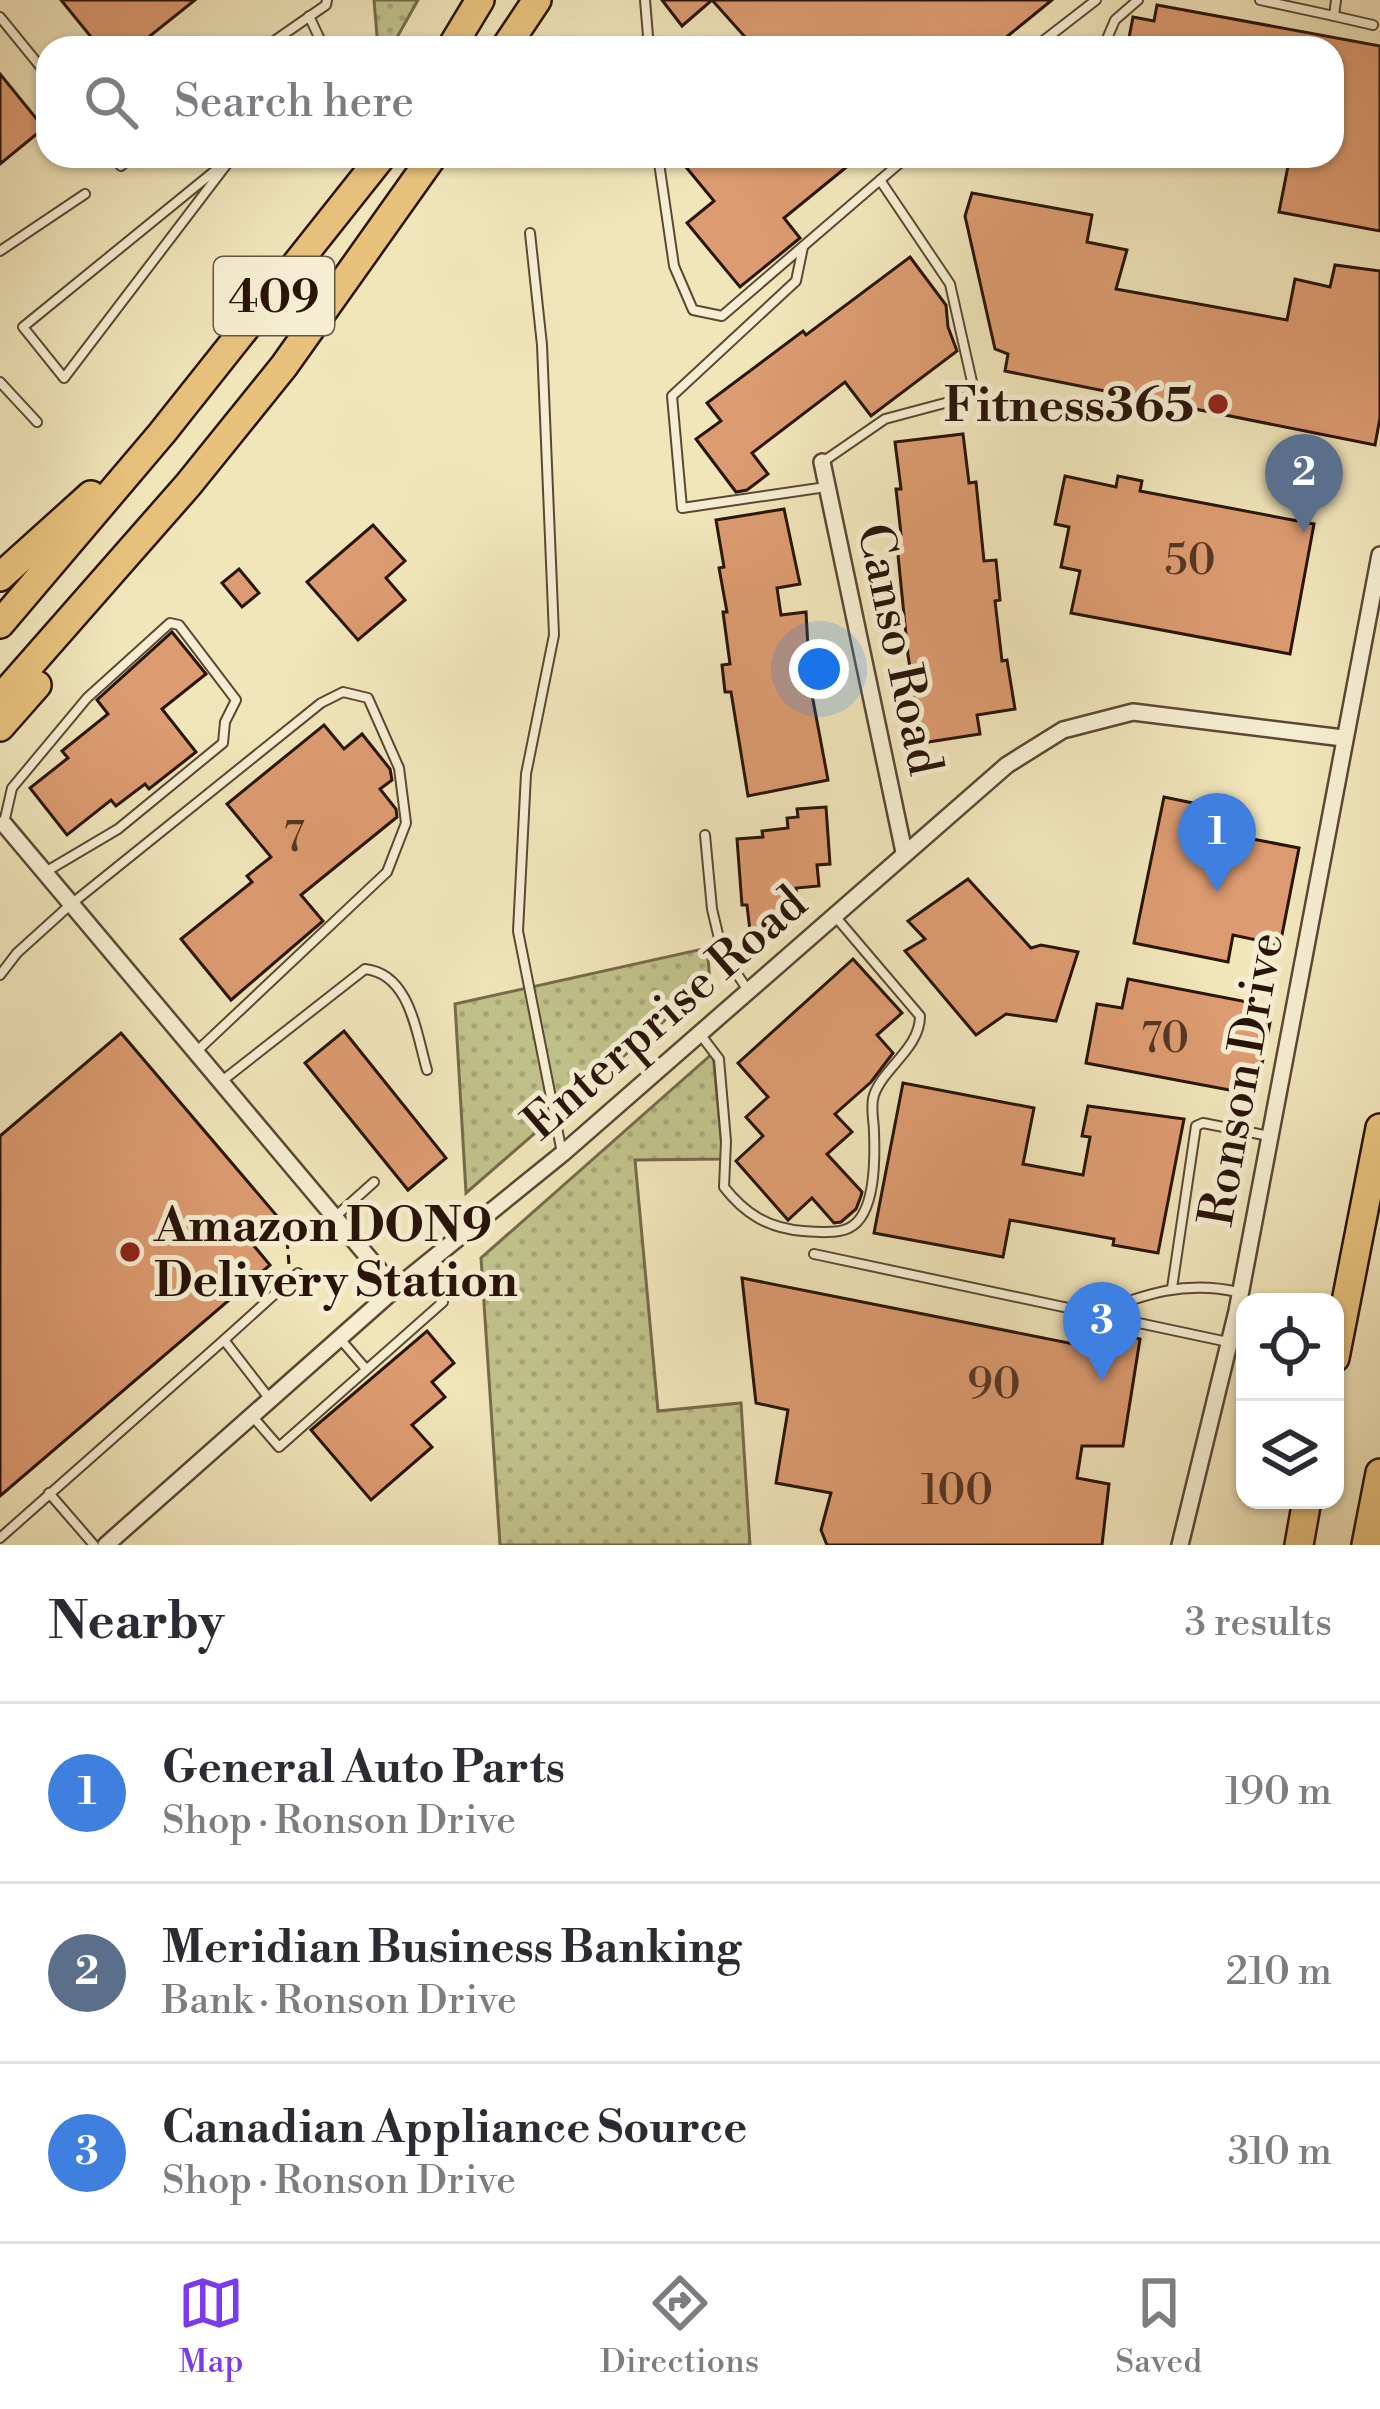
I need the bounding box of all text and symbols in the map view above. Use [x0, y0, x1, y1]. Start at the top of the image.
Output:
search box [36, 36, 1344, 168]
icon: search [78, 69, 144, 135]
text: Search here [174, 74, 414, 131]
road number: 409 [214, 257, 334, 335]
place label: Fitness365 [944, 377, 1194, 437]
marker: Fitness365 [1205, 391, 1231, 417]
pin: 2 [1265, 434, 1343, 533]
street label: Canso Road [842, 519, 954, 781]
house number: 50 [1165, 535, 1216, 588]
your location [789, 639, 849, 699]
pin: 1 [1178, 793, 1256, 892]
house number: 7 [283, 812, 305, 865]
street label: Enterprise Road [512, 875, 820, 1154]
street label: Ronson Drive [1188, 928, 1298, 1231]
house number: 70 [1141, 1013, 1189, 1066]
place label: Amazon DON9 Delivery Station [153, 1197, 518, 1312]
marker: Amazon DON9 Delivery Station [117, 1239, 143, 1265]
pin: 3 [1063, 1282, 1141, 1381]
map controls [1236, 1293, 1344, 1509]
button: locate [1236, 1293, 1344, 1401]
house number: 90 [967, 1359, 1021, 1412]
button: layers [1236, 1401, 1344, 1509]
house number: 100 [921, 1465, 993, 1518]
text: Nearby [48, 1591, 224, 1655]
text: 3 results [1184, 1599, 1332, 1648]
text: General Auto Parts [162, 1740, 565, 1797]
text: 1 [78, 1768, 96, 1817]
text: 190 m [1225, 1768, 1332, 1817]
text: Shop · Ronson Drive [162, 1797, 516, 1846]
text: Meridian Business Banking [162, 1920, 741, 1977]
text: 2 [75, 1948, 99, 1997]
text: 210 m [1226, 1948, 1332, 1997]
text: Bank · Ronson Drive [162, 1977, 517, 2026]
text: Canadian Appliance Source [162, 2100, 747, 2157]
text: 3 [75, 2128, 99, 2177]
text: 310 m [1228, 2128, 1332, 2177]
text: Shop · Ronson Drive [162, 2157, 516, 2206]
tab: Map [178, 2270, 244, 2383]
tab: Directions [600, 2270, 759, 2383]
tab: Saved [1115, 2270, 1202, 2383]

